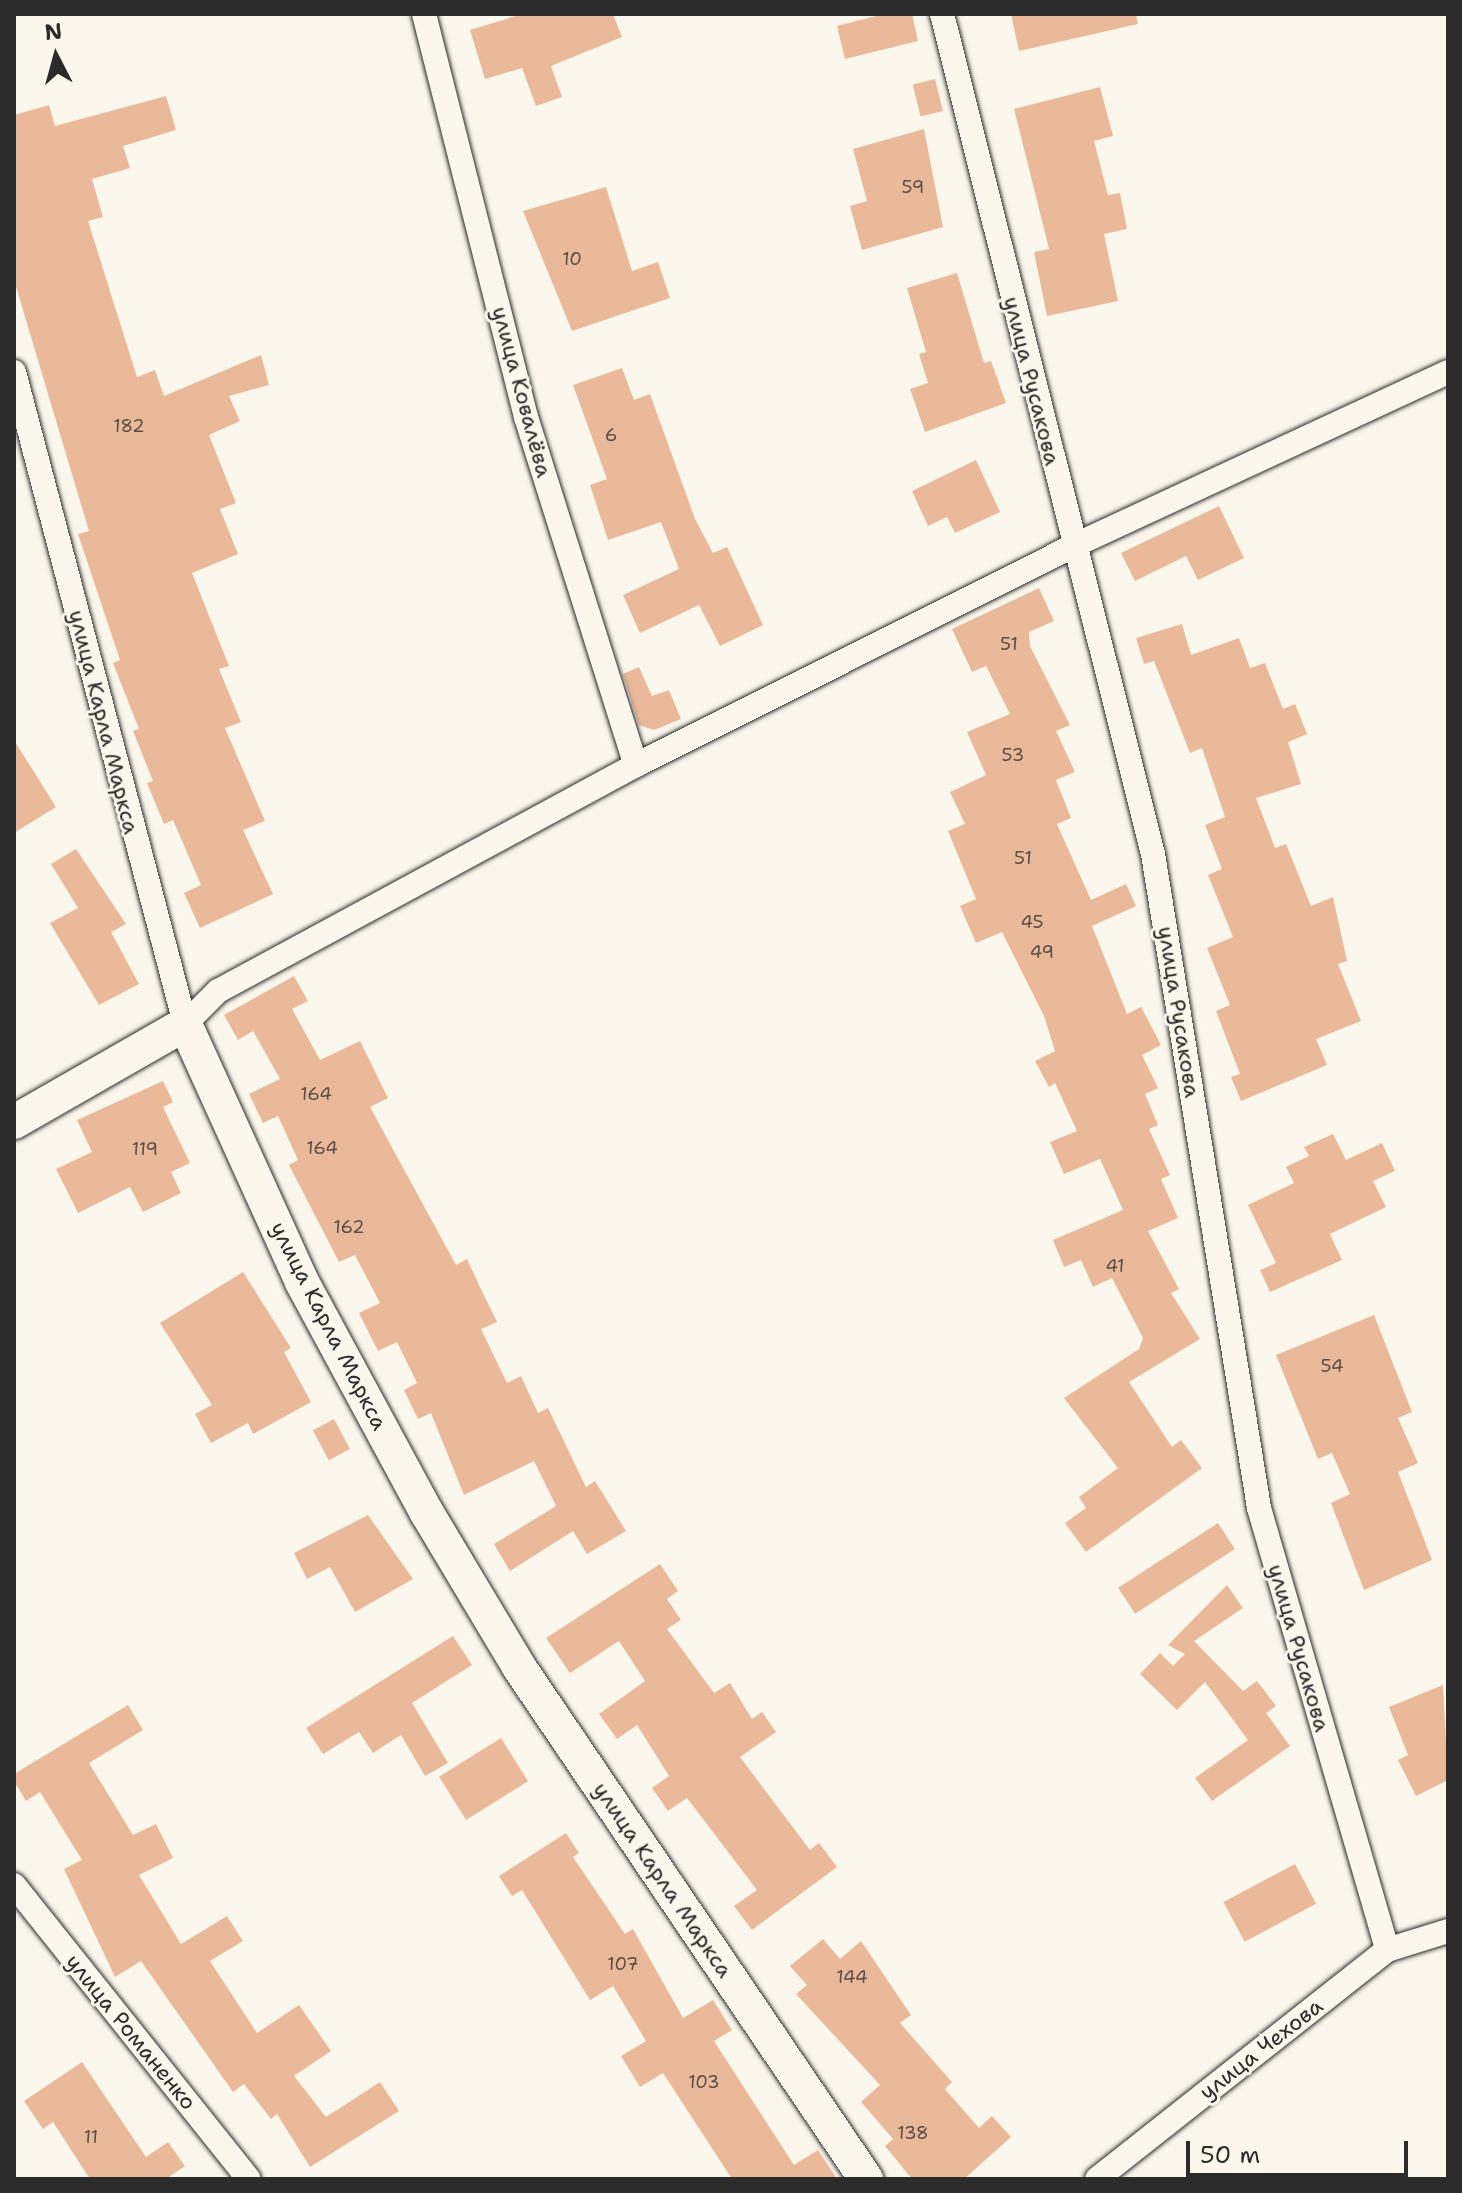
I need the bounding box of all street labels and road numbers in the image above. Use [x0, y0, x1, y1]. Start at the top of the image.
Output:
street label: улица Русакова [998, 294, 1066, 468]
street label: улица Ковалёва [487, 304, 557, 480]
street label: улица Карла Маркса [63, 607, 145, 837]
street label: улица Русакова [1152, 925, 1206, 1099]
street label: улица Карла Маркса [265, 1218, 393, 1434]
street label: улица Русакова [1262, 1561, 1336, 1735]
street label: улица Карла Маркса [588, 1777, 738, 1983]
street label: улица Романенко [60, 1949, 202, 2115]
street label: улица Чехова [1194, 1993, 1328, 2105]

